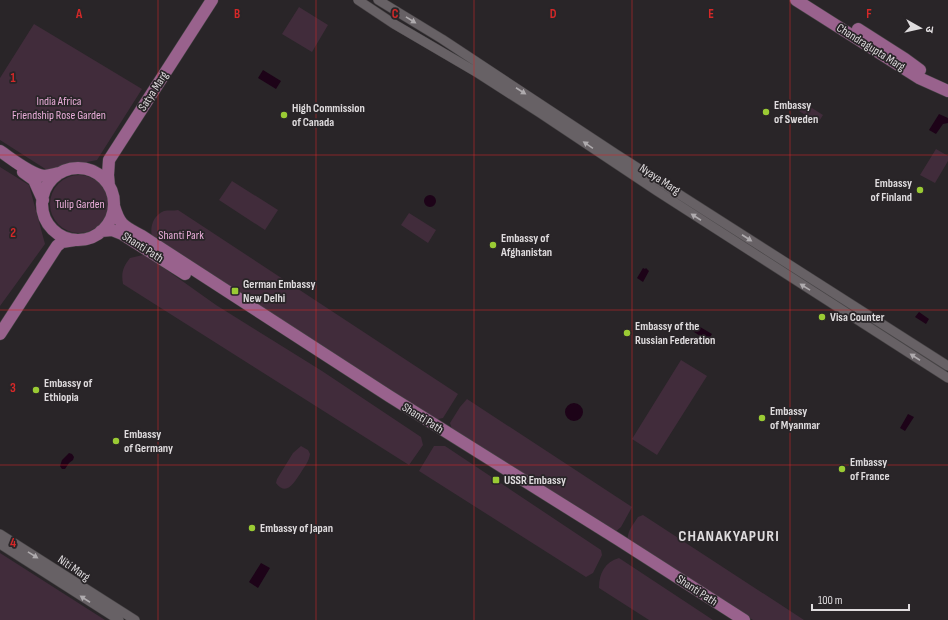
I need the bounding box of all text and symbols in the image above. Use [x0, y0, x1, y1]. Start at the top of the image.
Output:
text: A [75, 6, 83, 22]
text: B [234, 6, 240, 22]
text: C [392, 6, 399, 22]
text: D [550, 6, 557, 22]
text: E [708, 6, 714, 22]
text: F [866, 6, 872, 22]
north arrow [900, 8, 940, 48]
one-way arrow [405, 17, 417, 24]
street label: Chandragupta Marg [834, 20, 908, 75]
text: उ [922, 25, 936, 34]
street label: Satya Marg [135, 69, 172, 114]
text: 1 [10, 70, 16, 86]
one-way arrow [515, 87, 527, 94]
park label: India Africa Friendship Rose Garden [12, 94, 106, 123]
place label: Embassy of Sweden [774, 98, 818, 127]
place label: High Commission of Canada [292, 101, 365, 130]
marker: Embassy of Sweden [761, 107, 771, 117]
marker: High Commission of Canada [279, 110, 289, 120]
one-way arrow [582, 141, 593, 149]
street label: Nyaya Marg [636, 161, 683, 198]
place label: Embassy of Finland [870, 176, 912, 205]
marker: Embassy of Finland [915, 185, 925, 195]
park label: Tulip Garden [55, 197, 105, 212]
one-way arrow [690, 213, 702, 220]
text: 2 [10, 225, 16, 241]
park label: Shanti Park [158, 228, 204, 243]
street label: Shanti Path [119, 229, 166, 266]
place label: Embassy of Afghanistan [500, 231, 552, 260]
one-way arrow [741, 234, 753, 241]
marker: Embassy of Afghanistan [488, 240, 498, 250]
place label: German Embassy New Delhi [243, 277, 316, 306]
one-way arrow [799, 284, 811, 291]
marker: German Embassy New Delhi [230, 286, 240, 296]
place label: Visa Counter [830, 310, 885, 325]
marker: Visa Counter [817, 312, 827, 322]
place label: Embassy of the Russian Federation [635, 319, 715, 348]
marker: Embassy of the Russian Federation [622, 328, 632, 338]
one-way arrow [909, 353, 921, 360]
place label: Embassy of Ethiopia [44, 376, 92, 405]
text: 3 [10, 380, 16, 396]
marker: Embassy of Ethiopia [31, 385, 41, 395]
street label: Shanti Path [399, 400, 446, 437]
place label: Embassy of Myanmar [770, 404, 820, 433]
marker: Embassy of Myanmar [757, 413, 767, 423]
place label: Embassy of Germany [124, 427, 173, 456]
marker: Embassy of Germany [111, 436, 121, 446]
place label: Embassy of France [850, 455, 890, 484]
marker: Embassy of France [837, 464, 847, 474]
place label: USSR Embassy [504, 473, 566, 488]
marker: USSR Embassy [491, 475, 501, 485]
place label: Embassy of Japan [260, 521, 333, 536]
marker: Embassy of Japan [247, 523, 257, 533]
district label: CHANAKYAPURI [678, 527, 780, 546]
text: 4 [10, 535, 16, 551]
one-way arrow [28, 551, 38, 559]
street label: Niti Marg [55, 552, 93, 585]
street label: Shanti Path [673, 572, 720, 609]
scale bar [812, 586, 909, 612]
text: 100 m [818, 593, 843, 608]
one-way arrow [80, 596, 91, 603]

